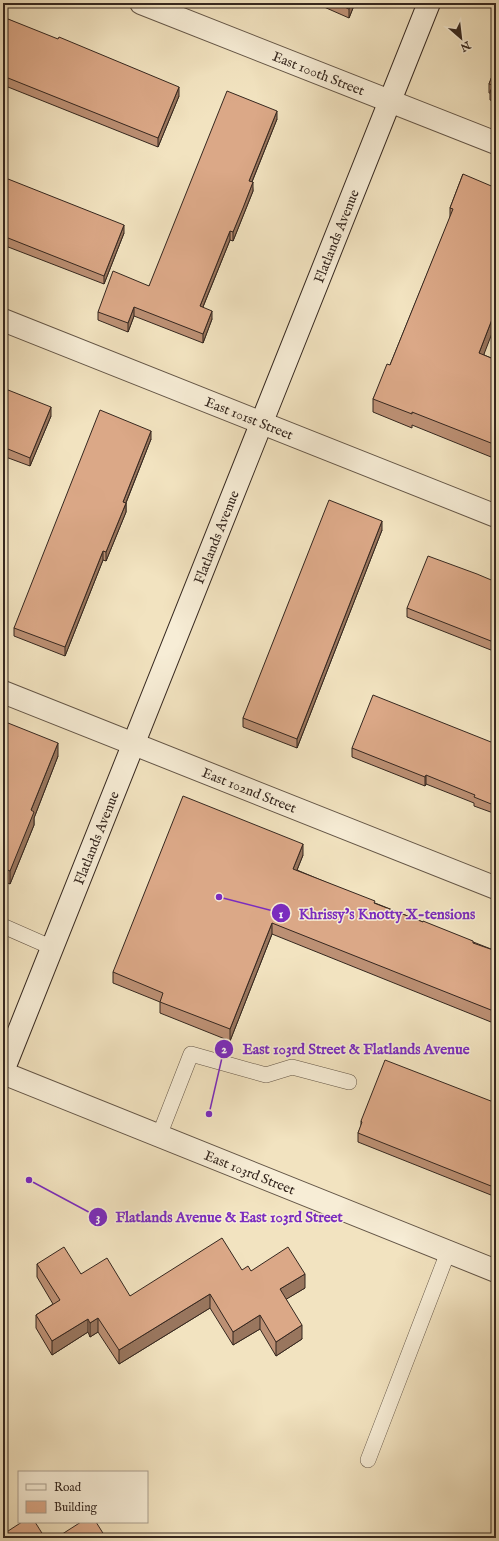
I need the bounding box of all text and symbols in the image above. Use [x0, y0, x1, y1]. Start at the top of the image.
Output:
north arrow [441, 18, 481, 58]
text: N [457, 37, 474, 55]
street label: East 100th Street [270, 48, 367, 100]
street label: Flatlands Avenue [310, 186, 364, 286]
street label: East 101st Street [202, 393, 296, 445]
street label: Flatlands Avenue [190, 487, 244, 587]
street label: East 102nd Street [199, 764, 299, 818]
street label: Flatlands Avenue [70, 788, 124, 888]
callout: Khrissy’s Knotty X-tensions [271, 900, 484, 927]
text: Khrissy’s Knotty X-tensions [299, 905, 476, 924]
text: 1 [279, 907, 284, 922]
callout: East 103rd Street & Flatlands Avenue [214, 1036, 477, 1063]
text: East 103rd Street & Flatlands Avenue [242, 1040, 470, 1059]
text: 2 [221, 1042, 227, 1057]
street label: East 103rd Street [201, 1147, 298, 1199]
callout: Flatlands Avenue & East 103rd Street [88, 1203, 351, 1230]
text: Flatlands Avenue & East 103rd Street [115, 1208, 343, 1227]
text: 3 [96, 1210, 100, 1225]
legend [18, 1471, 148, 1523]
text: Road [54, 1480, 82, 1495]
text: Building [54, 1500, 98, 1515]

